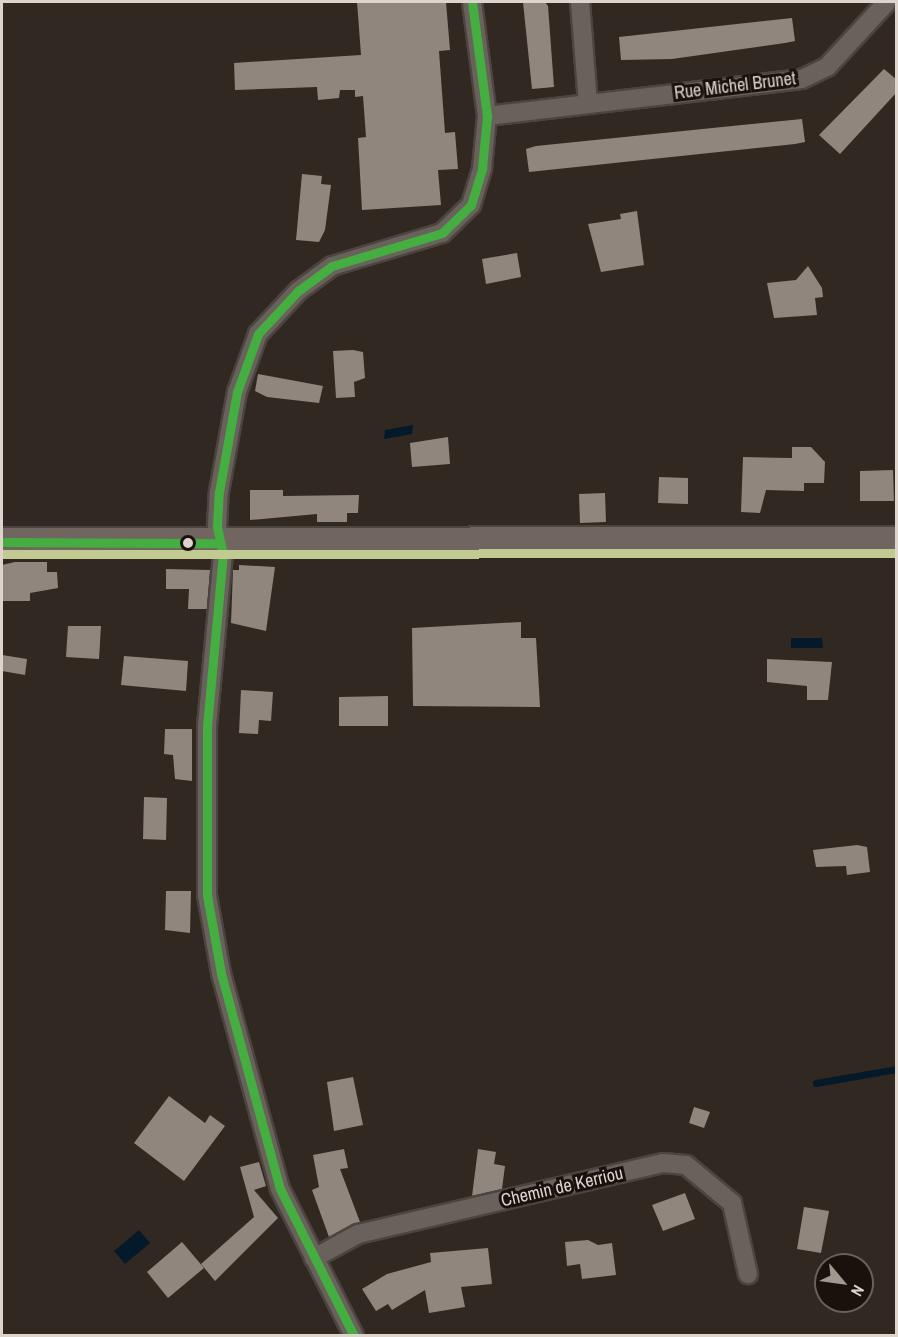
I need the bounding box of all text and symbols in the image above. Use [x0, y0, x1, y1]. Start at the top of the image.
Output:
street label: Rue Michel Brunet [673, 68, 797, 104]
unlabelled marker [182, 537, 194, 549]
street label: Chemin de Kerriou [499, 1162, 625, 1212]
north arrow [814, 1253, 874, 1313]
text: N [846, 1281, 870, 1300]

